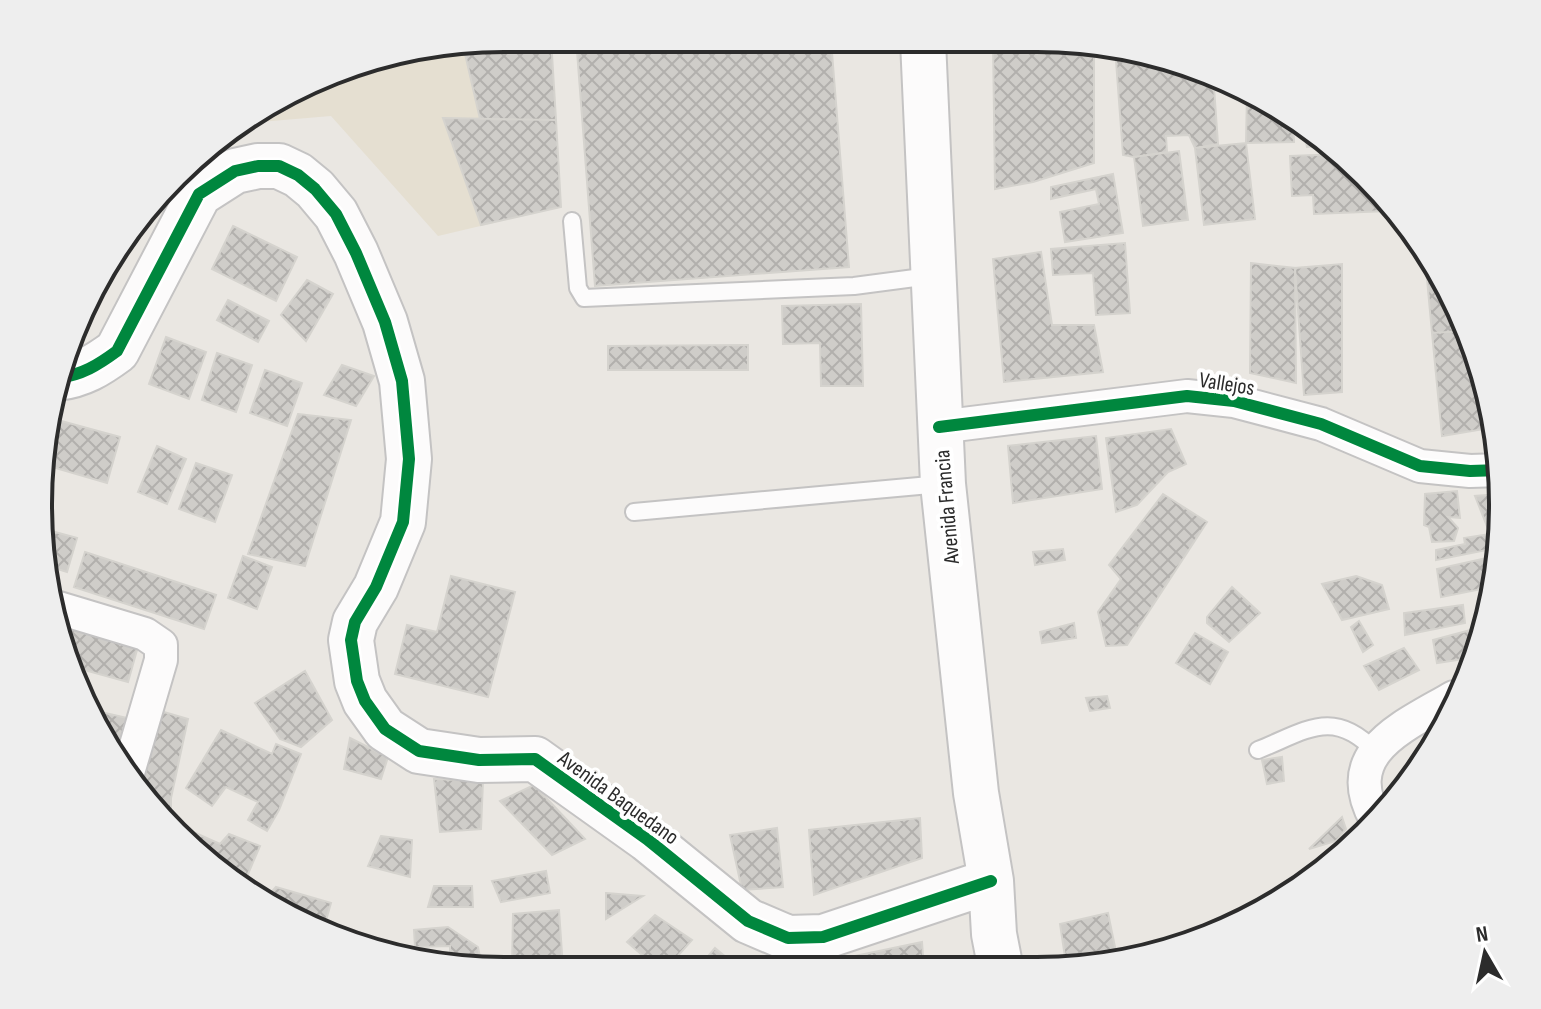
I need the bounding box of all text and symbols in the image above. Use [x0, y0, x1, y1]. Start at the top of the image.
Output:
street label: Vallejos [1197, 367, 1256, 402]
street label: Avenida Francia [929, 449, 966, 566]
street label: Avenida Baquedano [552, 745, 684, 851]
north arrow [1445, 913, 1525, 993]
text: N [1474, 920, 1490, 949]

